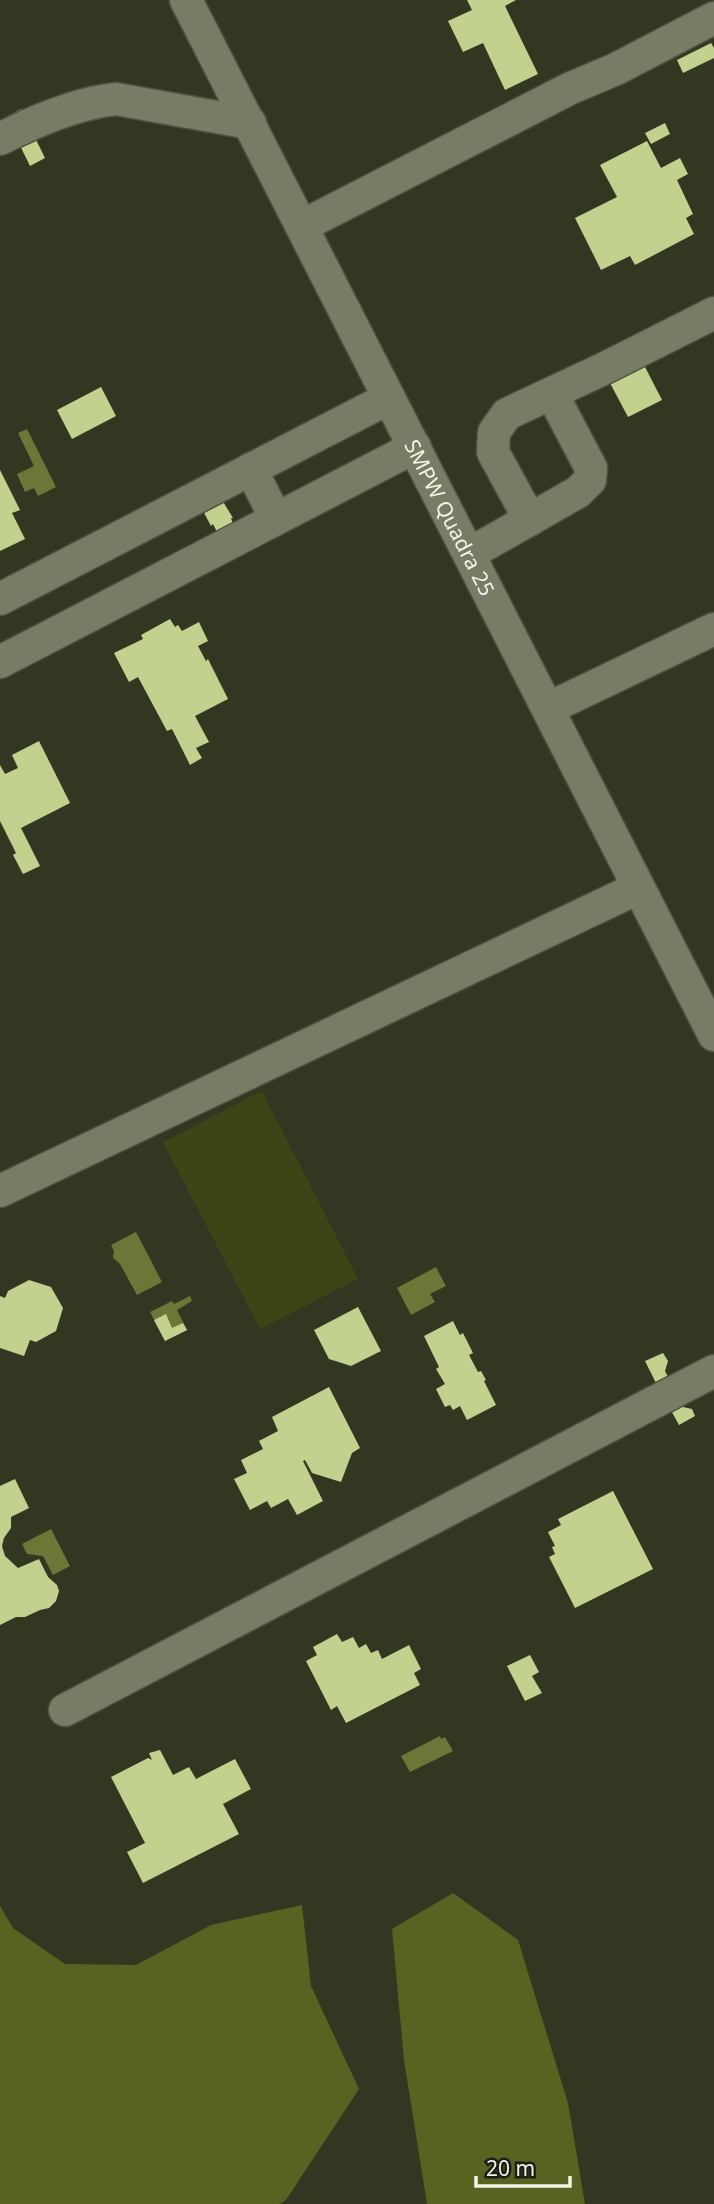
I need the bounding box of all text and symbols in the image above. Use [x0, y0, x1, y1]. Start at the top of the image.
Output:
street label: SMPW Quadra 25 [398, 435, 502, 600]
scale bar [476, 2144, 570, 2188]
text: 20 m [486, 2154, 535, 2182]

